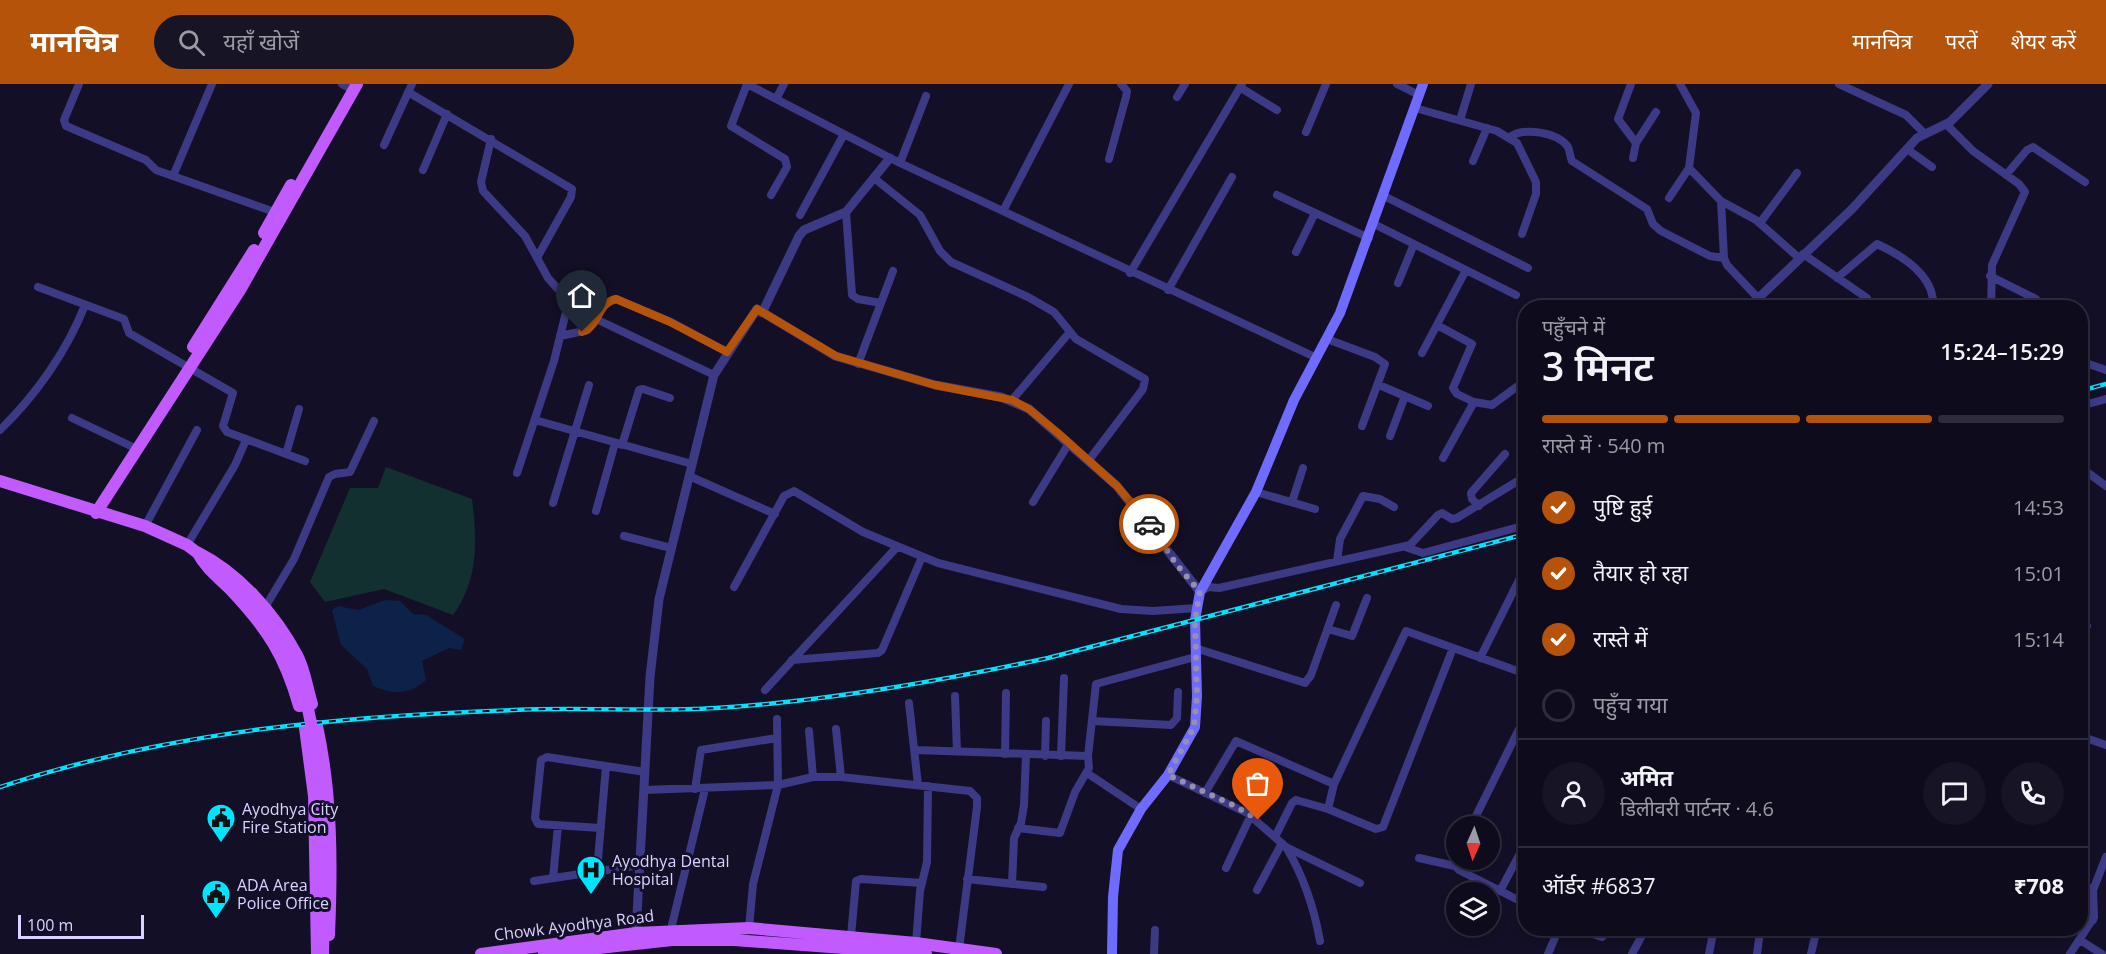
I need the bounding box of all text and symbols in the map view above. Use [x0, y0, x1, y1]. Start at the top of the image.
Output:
search box [154, 15, 574, 69]
text: मानचित्र [30, 22, 118, 60]
icon: search [175, 26, 208, 59]
text: यहाँ खोजें [223, 26, 299, 56]
text: मानचित्र [1852, 27, 1912, 55]
text: परतें [1945, 27, 1978, 55]
text: शेयर करें [2011, 27, 2076, 55]
pin [556, 270, 607, 332]
icon: home [565, 279, 598, 312]
text: पहुँचने में [1542, 314, 1605, 341]
text: 15:24–15:29 [1940, 336, 2064, 366]
text: 3 मिनट [1542, 339, 1654, 392]
text: रास्ते में · 540 m [1542, 432, 1665, 459]
icon: check [1542, 491, 1575, 524]
text: पुष्टि हुई [1593, 491, 1652, 521]
courier [1119, 494, 1179, 554]
text: 14:53 [2013, 494, 2064, 521]
icon: car [1133, 508, 1166, 541]
icon: check [1542, 557, 1575, 590]
text: तैयार हो रहा [1593, 557, 1688, 587]
text: 15:01 [2013, 560, 2064, 587]
icon: check [1542, 623, 1575, 656]
text: रास्ते में [1593, 623, 1648, 653]
text: 15:14 [2013, 626, 2064, 653]
text: पहुँच गया [1593, 689, 1668, 719]
pin [1232, 758, 1283, 820]
button: person [1542, 762, 1605, 825]
text: अमित [1620, 762, 1673, 792]
button: chat [1923, 762, 1986, 825]
button: phone [2001, 762, 2064, 825]
icon: bag [1241, 767, 1274, 800]
text: डिलीवरी पार्टनर · 4.6 [1620, 795, 1774, 822]
place label: Ayodhya City Fire Station [242, 798, 339, 838]
public building icon: Ayodhya City Fire Station [205, 802, 237, 844]
north arrow [1446, 816, 1500, 870]
map controls [1446, 816, 1500, 936]
place label: Ayodhya Dental Hospital [612, 850, 729, 890]
hospital icon: Ayodhya Dental Hospital [575, 854, 607, 896]
text: ऑर्डर #6837 [1542, 870, 1656, 900]
text: ₹708 [2014, 870, 2064, 900]
place label: ADA Area Police Office [237, 874, 329, 914]
public building icon: ADA Area Police Office [200, 878, 232, 920]
button: layers [1446, 882, 1500, 936]
street label: Chowk Ayodhya Road [493, 904, 655, 946]
scale bar [18, 912, 144, 940]
text: 100 m [27, 914, 73, 936]

